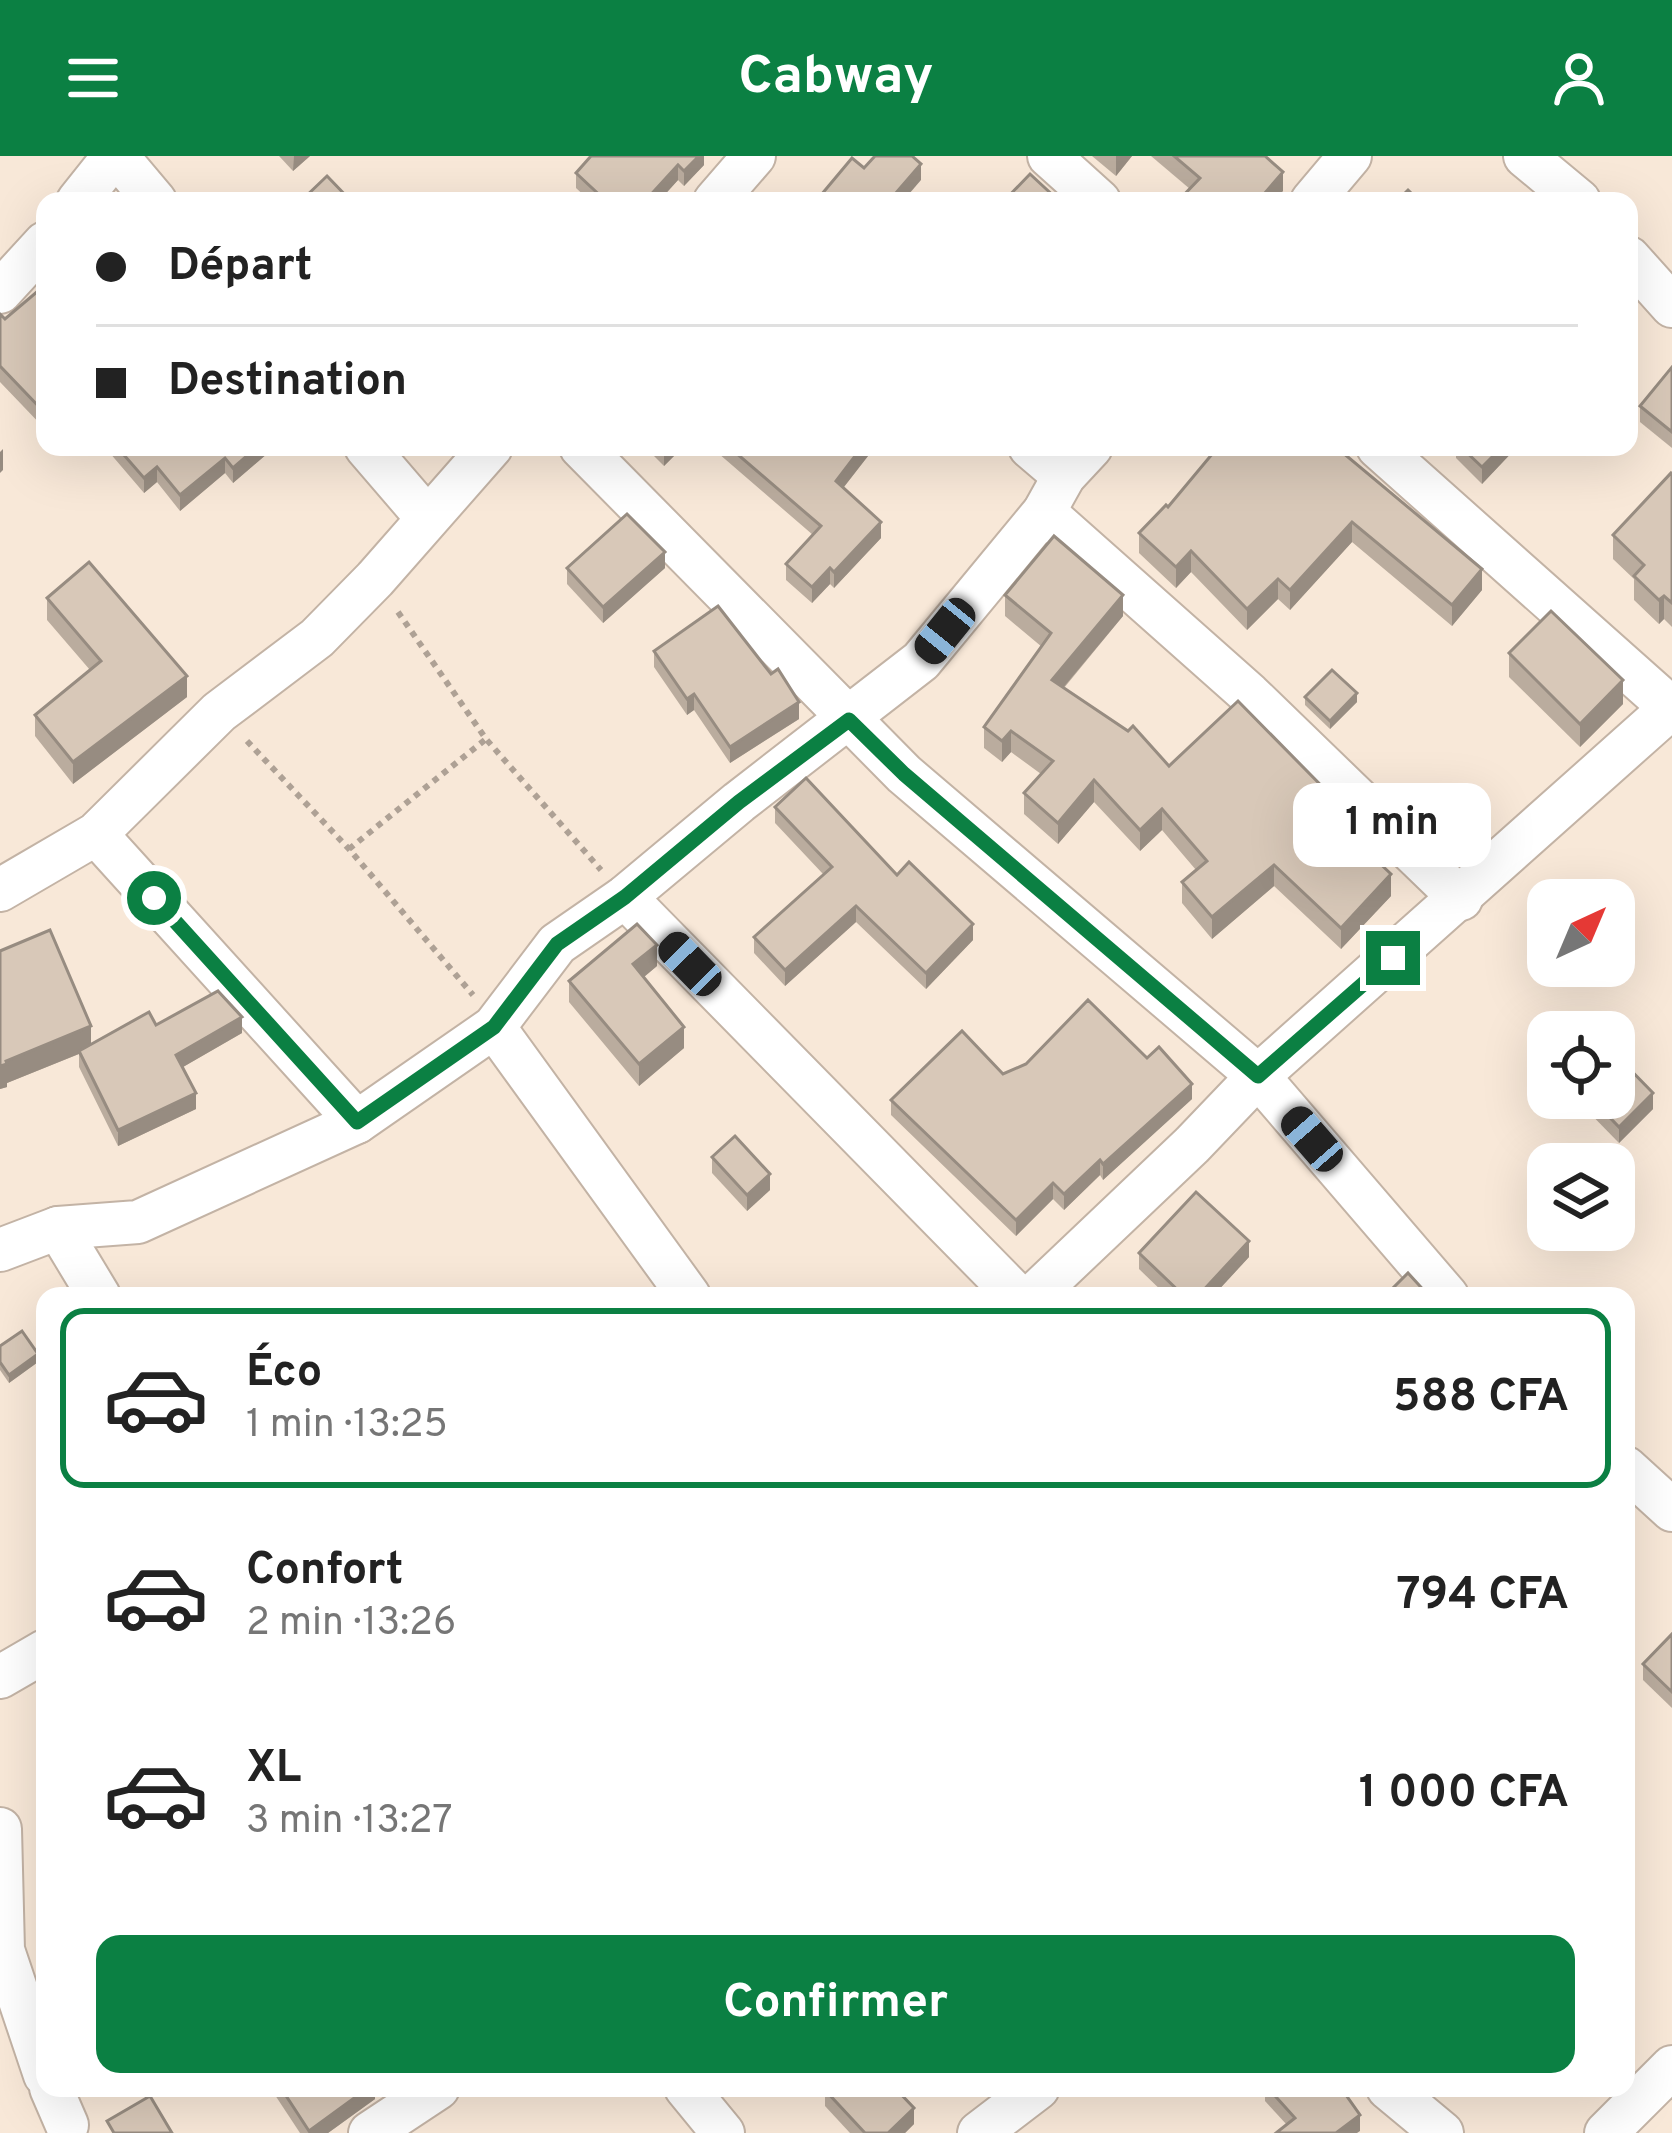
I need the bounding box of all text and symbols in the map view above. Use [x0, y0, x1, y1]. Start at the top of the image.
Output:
text: Cabway [738, 44, 934, 113]
icon: menu [60, 45, 126, 111]
icon: person [1546, 45, 1612, 111]
text: Départ [168, 239, 313, 296]
text: Destination [168, 354, 407, 411]
car [908, 592, 982, 670]
callout: 1 min [1294, 784, 1492, 868]
text: 1 min [1345, 800, 1439, 849]
route start [127, 871, 181, 925]
north arrow [1527, 879, 1635, 987]
map controls [1527, 879, 1635, 1251]
car [652, 926, 728, 1002]
route end [1366, 931, 1420, 985]
button: locate [1527, 1011, 1635, 1119]
car [1275, 1100, 1349, 1178]
button: layers [1527, 1143, 1635, 1251]
icon: car [102, 1344, 210, 1452]
text: Éco [246, 1345, 322, 1402]
text: 588 CFA [1393, 1370, 1569, 1427]
text: 1 min · 13:25 [246, 1402, 448, 1451]
icon: car [102, 1542, 210, 1650]
text: Confort [246, 1543, 403, 1600]
text: 794 CFA [1396, 1568, 1569, 1625]
text: 2 min · 13:26 [246, 1600, 456, 1649]
icon: car [102, 1740, 210, 1848]
text: XL [246, 1741, 301, 1798]
text: 1 000 CFA [1359, 1766, 1569, 1823]
text: 3 min · 13:27 [246, 1798, 453, 1847]
button: Confirmer [96, 1935, 1575, 2073]

